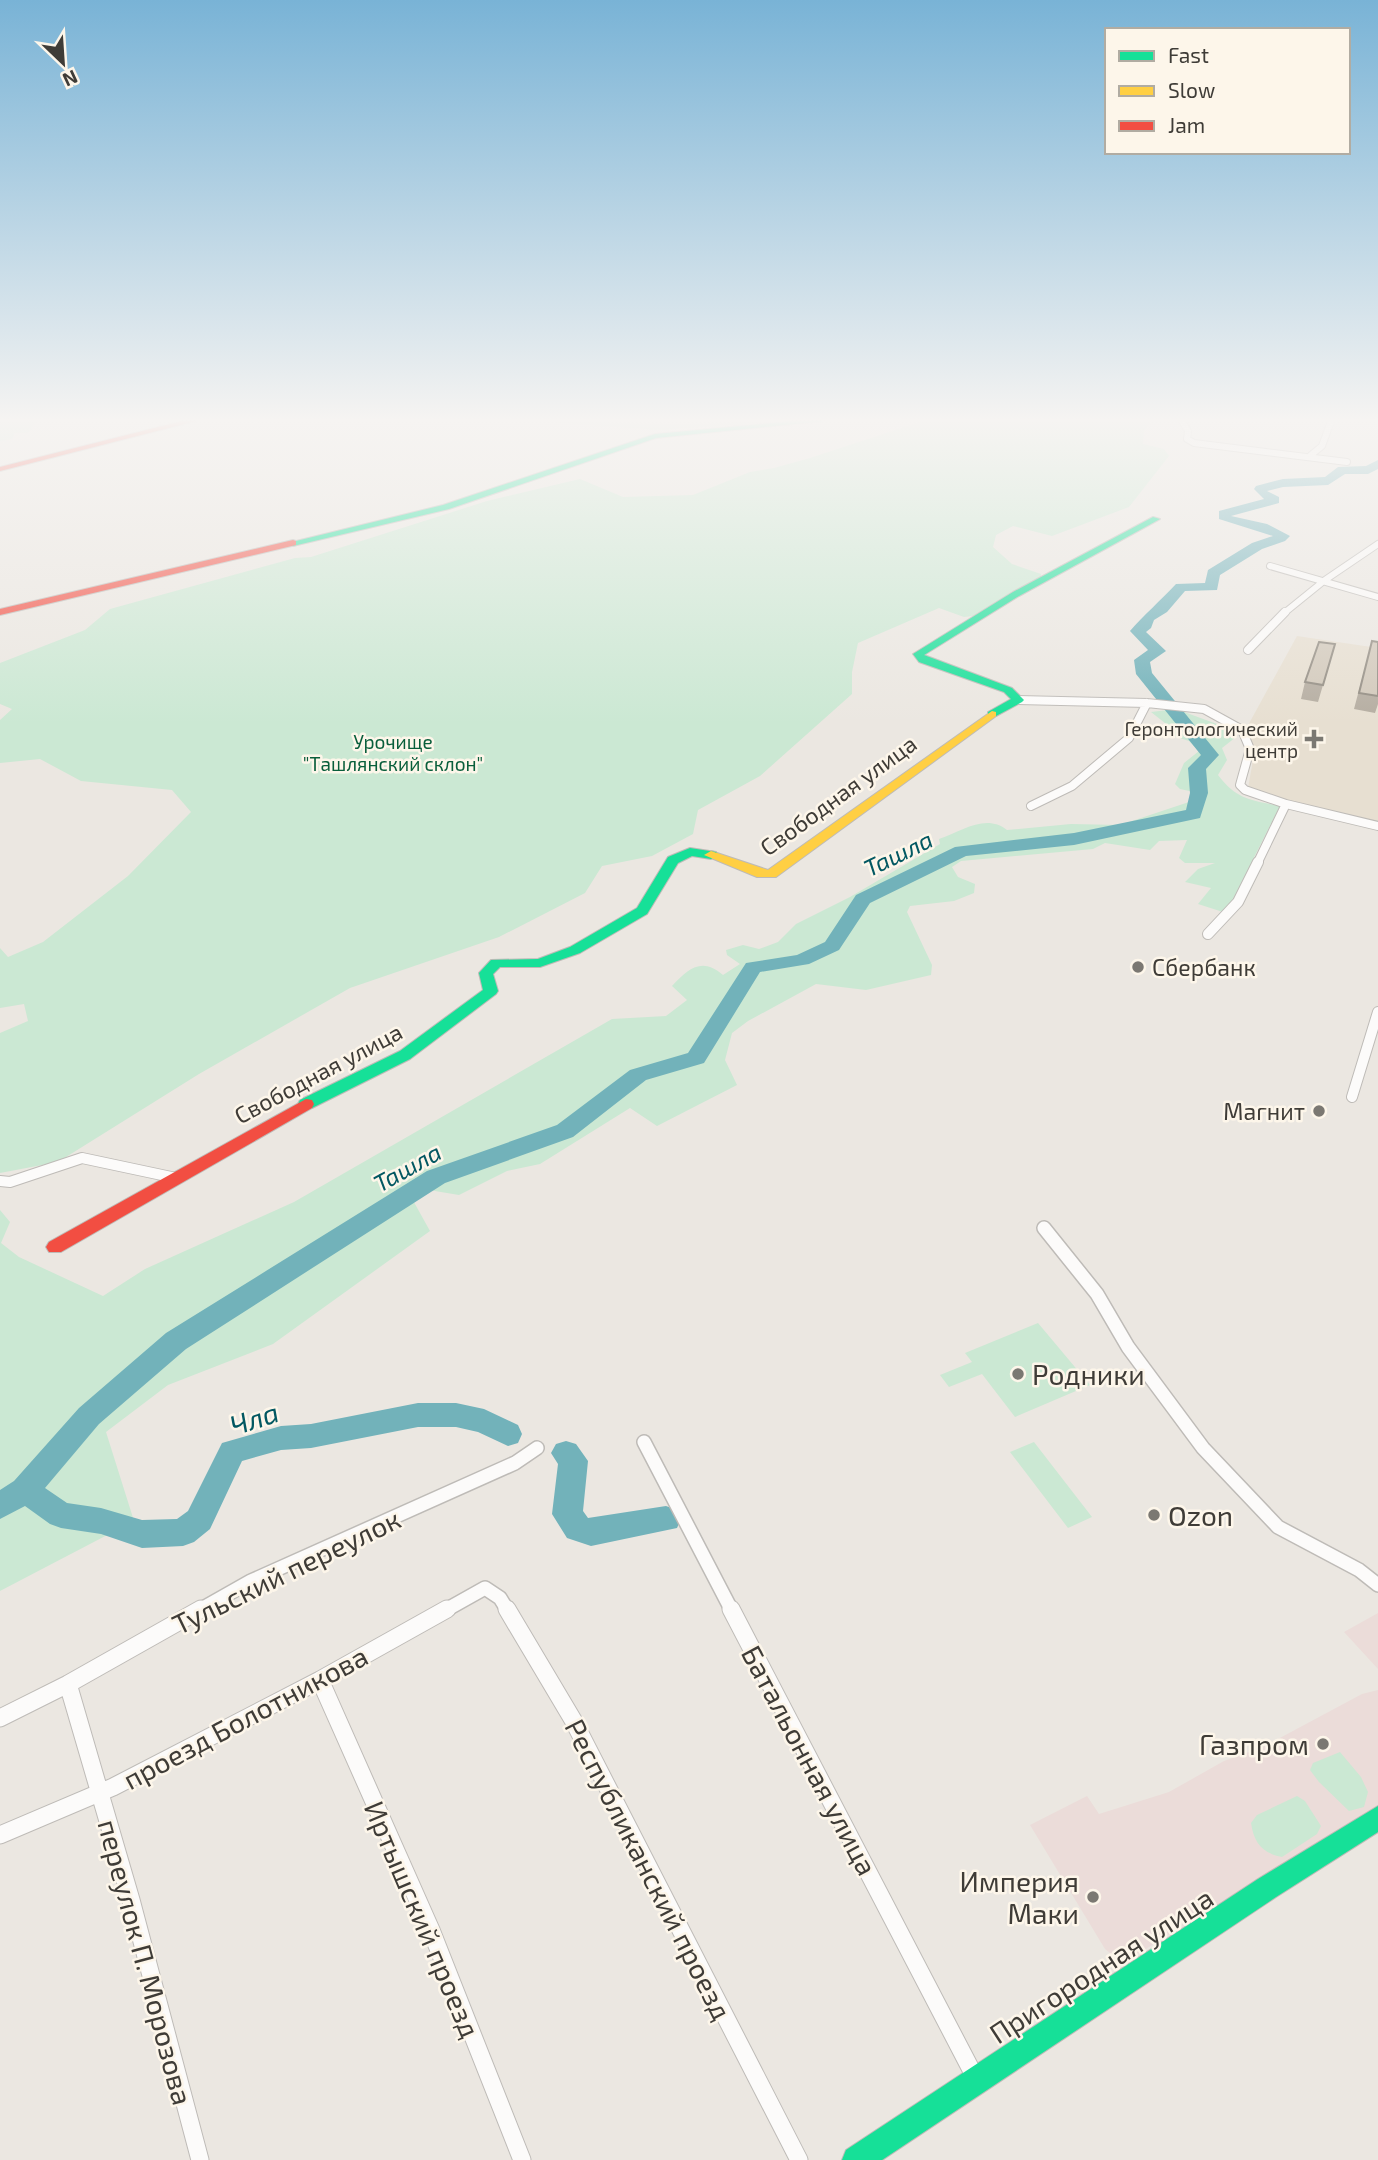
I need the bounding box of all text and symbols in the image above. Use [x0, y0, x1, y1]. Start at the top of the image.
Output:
north arrow [28, 28, 98, 98]
legend [1105, 28, 1350, 154]
text: Fast [1168, 42, 1209, 67]
text: N [59, 66, 81, 92]
text: Slow [1168, 77, 1215, 102]
text: Jam [1168, 112, 1205, 137]
place label: Геронтологический центр [1124, 717, 1298, 762]
street label: Свободная улица [754, 729, 922, 862]
marker: Геронтологический центр [1304, 729, 1324, 749]
park label: Урочище "Ташлянский склон" [303, 730, 483, 775]
water label: Ташла [859, 824, 937, 882]
place label: Сбербанк [1152, 953, 1256, 981]
marker: Сбербанк [1130, 959, 1146, 975]
street label: Свободная улица [229, 1017, 407, 1130]
place label: Магнит [1223, 1097, 1305, 1125]
marker: Магнит [1311, 1103, 1327, 1119]
water label: Ташла [368, 1137, 446, 1197]
place label: Родники [1032, 1357, 1145, 1391]
marker: Родники [1010, 1366, 1026, 1382]
water label: Чла [225, 1394, 283, 1442]
place label: Ozon [1168, 1498, 1233, 1532]
street label: Тульский переулок [166, 1501, 406, 1641]
marker: Ozon [1146, 1507, 1162, 1523]
street label: проезд Болотникова [117, 1638, 373, 1796]
street label: Батальонная улица [735, 1639, 885, 1881]
street label: Республиканский проезд [558, 1713, 740, 2025]
place label: Газпром [1199, 1727, 1309, 1761]
marker: Газпром [1315, 1736, 1331, 1752]
street label: Иртышский проезд [358, 1796, 488, 2042]
street label: переулок П. Морозова [91, 1815, 201, 2109]
place label: Империя Маки [960, 1864, 1079, 1930]
street label: Пригородная улица [983, 1880, 1219, 2050]
marker: Империя Маки [1085, 1889, 1101, 1905]

